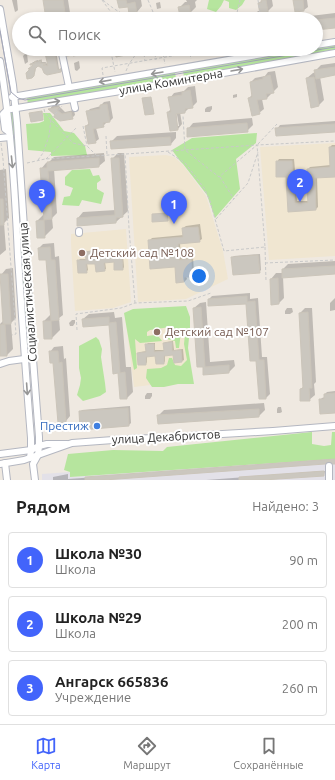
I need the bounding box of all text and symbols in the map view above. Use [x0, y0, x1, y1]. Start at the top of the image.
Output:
search box [12, 12, 323, 56]
icon: search [26, 23, 48, 45]
text: Поиск [58, 26, 101, 43]
street label: улица Коминтерна [118, 66, 224, 97]
one-way arrow [230, 66, 243, 74]
one-way arrow [151, 69, 164, 77]
one-way arrow [99, 78, 112, 86]
one-way arrow [47, 98, 60, 106]
one-way arrow [8, 155, 16, 168]
pin: 2 [287, 169, 313, 202]
pin: 3 [29, 180, 55, 213]
pin: 1 [161, 191, 187, 224]
street label: Социалистическая улица [16, 222, 39, 362]
place label: Детский сад №108 [90, 246, 194, 259]
marker: Детский сад №108 [77, 248, 87, 258]
your location [189, 266, 209, 286]
place label: Детский сад №107 [165, 325, 269, 338]
marker: Детский сад №107 [152, 327, 162, 337]
one-way arrow [23, 382, 30, 395]
place label: Престиж [40, 419, 89, 432]
marker: Престиж [92, 421, 102, 431]
street label: улица Декабристов [111, 427, 221, 446]
text: Рядом [16, 497, 71, 516]
text: Найдено: 3 [252, 499, 319, 513]
text: Школа №30 [55, 545, 142, 562]
text: 1 [26, 553, 34, 567]
text: 90 m [289, 553, 318, 567]
text: Школа [55, 562, 96, 576]
text: Школа №29 [55, 609, 142, 626]
text: 2 [26, 617, 34, 631]
text: 200 m [282, 617, 318, 631]
text: Школа [55, 626, 96, 640]
text: Ангарск 665836 [55, 673, 168, 690]
text: 3 [26, 681, 34, 695]
text: 260 m [282, 681, 318, 695]
text: Учреждение [55, 690, 131, 704]
tab: Карта [31, 735, 61, 771]
tab: Маршрут [123, 735, 171, 771]
tab: Сохранённые [233, 735, 304, 771]

